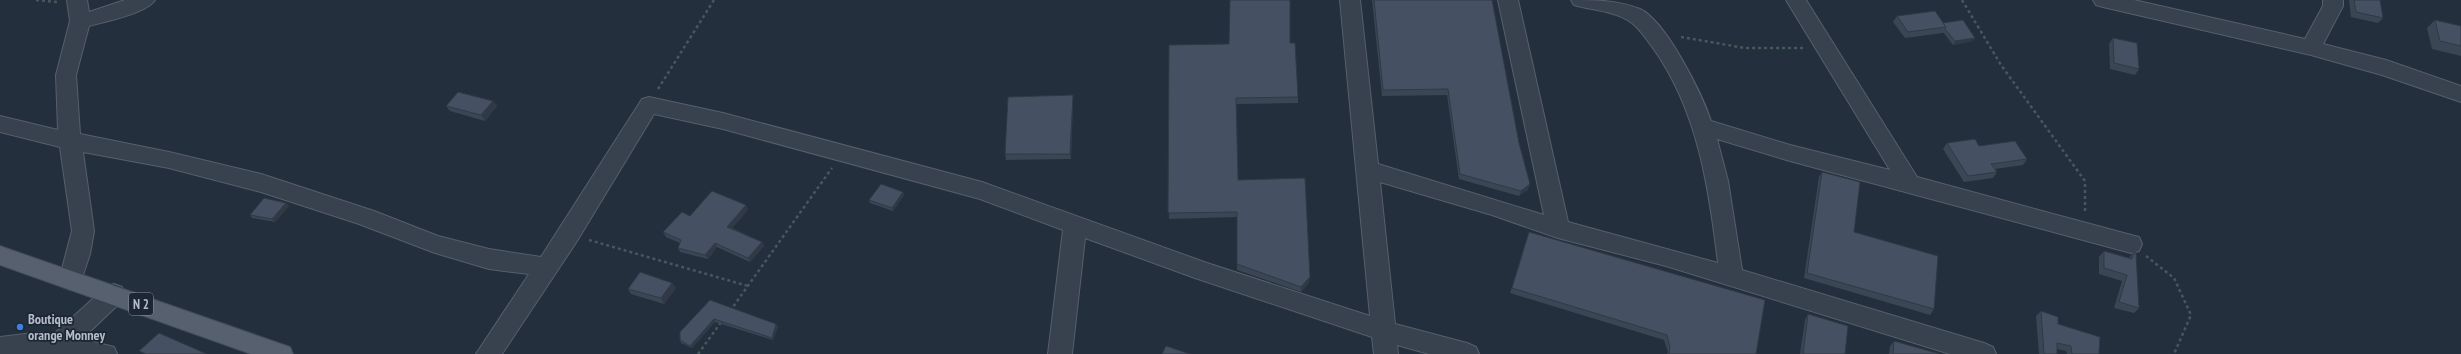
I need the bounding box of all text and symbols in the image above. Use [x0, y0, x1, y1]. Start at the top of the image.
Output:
road number: N 2 [129, 293, 153, 315]
place label: Boutique orange Monney [28, 310, 105, 344]
marker: Boutique orange Monney [15, 322, 25, 332]

